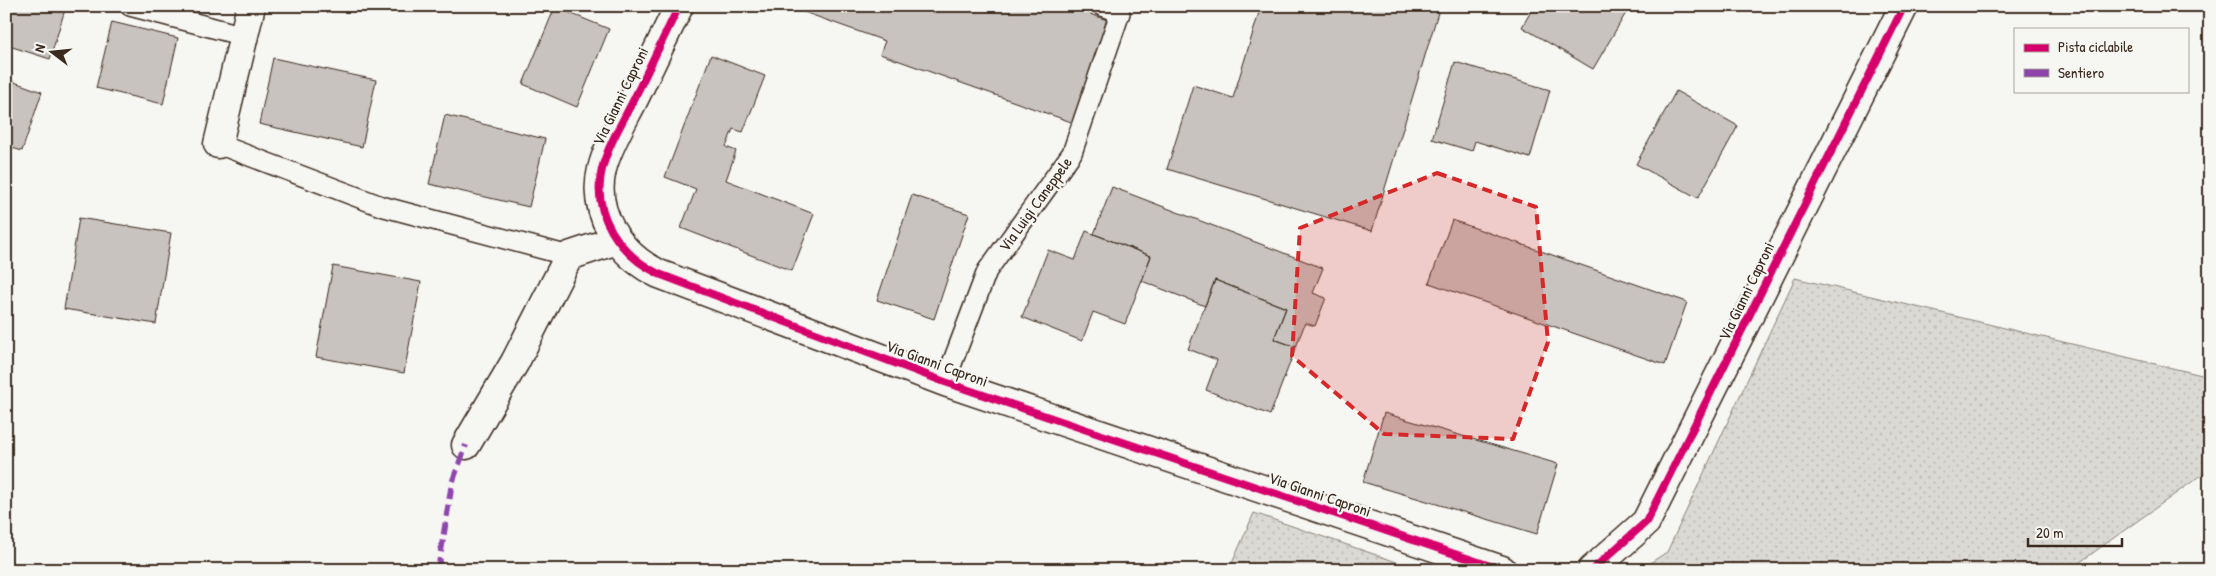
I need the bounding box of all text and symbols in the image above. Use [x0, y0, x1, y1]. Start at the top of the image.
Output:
north arrow [28, 28, 78, 78]
legend [2014, 28, 2188, 92]
text: Pista ciclabile [2058, 36, 2133, 57]
text: N [29, 42, 49, 54]
street label: Via Gianni Caproni [587, 43, 653, 149]
text: Sentiero [2058, 62, 2104, 83]
street label: Via Luigi Caneppele [993, 152, 1077, 256]
street label: Via Gianni Caproni [1713, 238, 1779, 344]
street label: Via Gianni Caproni [883, 334, 991, 392]
street label: Via Gianni Caproni [1266, 466, 1374, 522]
scale bar [2028, 516, 2122, 548]
text: 20 m [2036, 522, 2063, 543]

